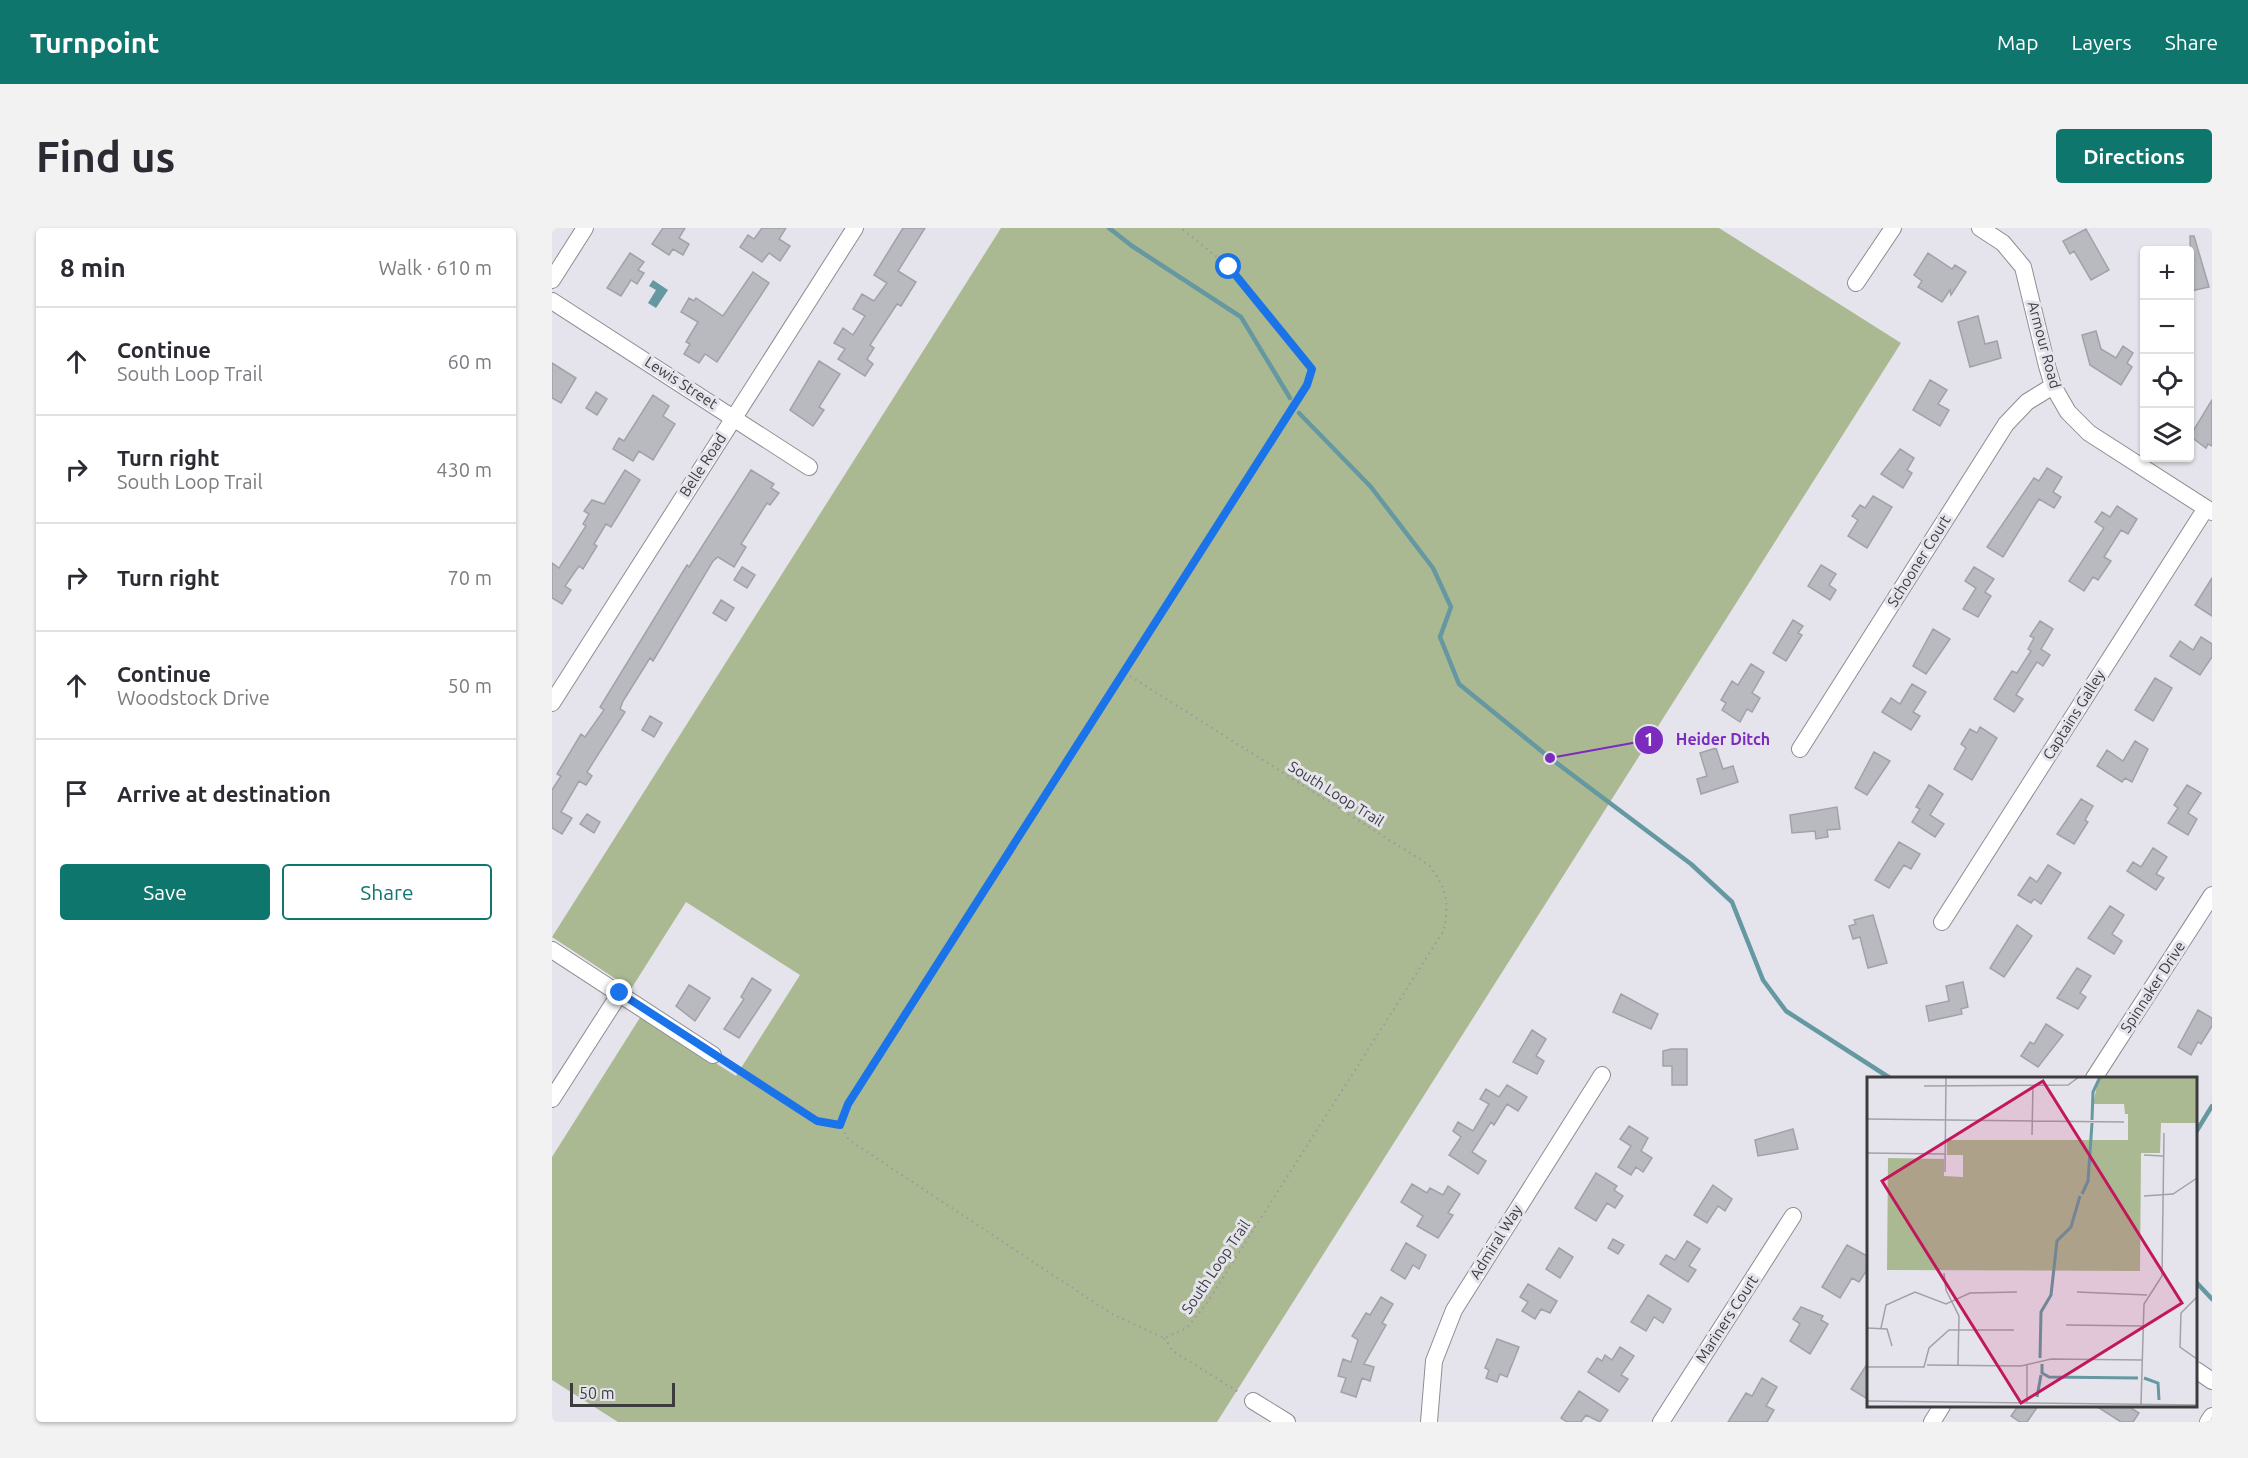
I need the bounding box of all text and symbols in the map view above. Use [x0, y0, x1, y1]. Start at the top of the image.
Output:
text: Turnpoint [30, 27, 159, 58]
text: Map [1997, 30, 2038, 54]
text: Layers [2071, 30, 2132, 54]
text: Share [2165, 30, 2218, 54]
button: Directions [2056, 129, 2212, 183]
text: Find us [36, 133, 175, 180]
map controls [2140, 246, 2194, 462]
button: + [2140, 246, 2194, 300]
text: 8 min [60, 253, 126, 282]
route start [1215, 253, 1241, 279]
text: Walk · 610 m [379, 256, 492, 279]
street label: Armour Road [2025, 299, 2064, 390]
button: − [2140, 300, 2194, 354]
text: Continue [117, 337, 211, 362]
icon: ahead [60, 345, 93, 378]
text: 60 m [448, 350, 492, 373]
street label: Lewis Street [642, 353, 721, 412]
button: locate [2140, 354, 2194, 408]
text: South Loop Trail [117, 362, 263, 385]
button: layers [2140, 408, 2194, 462]
street label: Belle Road [676, 430, 729, 500]
text: Turn right [117, 445, 219, 470]
icon: right [60, 453, 93, 486]
text: 430 m [436, 458, 492, 481]
text: South Loop Trail [117, 470, 263, 493]
street label: Schooner Court [1884, 512, 1954, 610]
icon: right [60, 561, 93, 594]
text: Turn right [117, 565, 219, 590]
text: 70 m [448, 566, 492, 589]
text: Continue [117, 661, 211, 686]
street label: Captains Galley [2039, 667, 2108, 763]
icon: ahead [60, 669, 93, 702]
text: 50 m [448, 674, 492, 697]
text: Woodstock Drive [117, 686, 270, 709]
callout: Heider Ditch [1634, 723, 1782, 757]
text: 1 [1644, 729, 1654, 749]
text: Heider Ditch [1676, 730, 1770, 748]
street label: South Loop Trail [1285, 757, 1387, 830]
icon: arrive [60, 777, 93, 810]
text: Arrive at destination [117, 781, 331, 806]
button: Save [60, 864, 270, 920]
button: Share [282, 864, 492, 920]
street label: Spinnaker Drive [2117, 938, 2188, 1036]
route end [606, 979, 632, 1005]
inset map [1867, 1077, 2197, 1407]
street label: Admiral Way [1466, 1201, 1525, 1282]
street label: South Loop Trail [1178, 1217, 1253, 1317]
street label: Mariners Court [1692, 1272, 1761, 1366]
scale bar [570, 1380, 675, 1408]
text: 50 m [579, 1384, 615, 1402]

